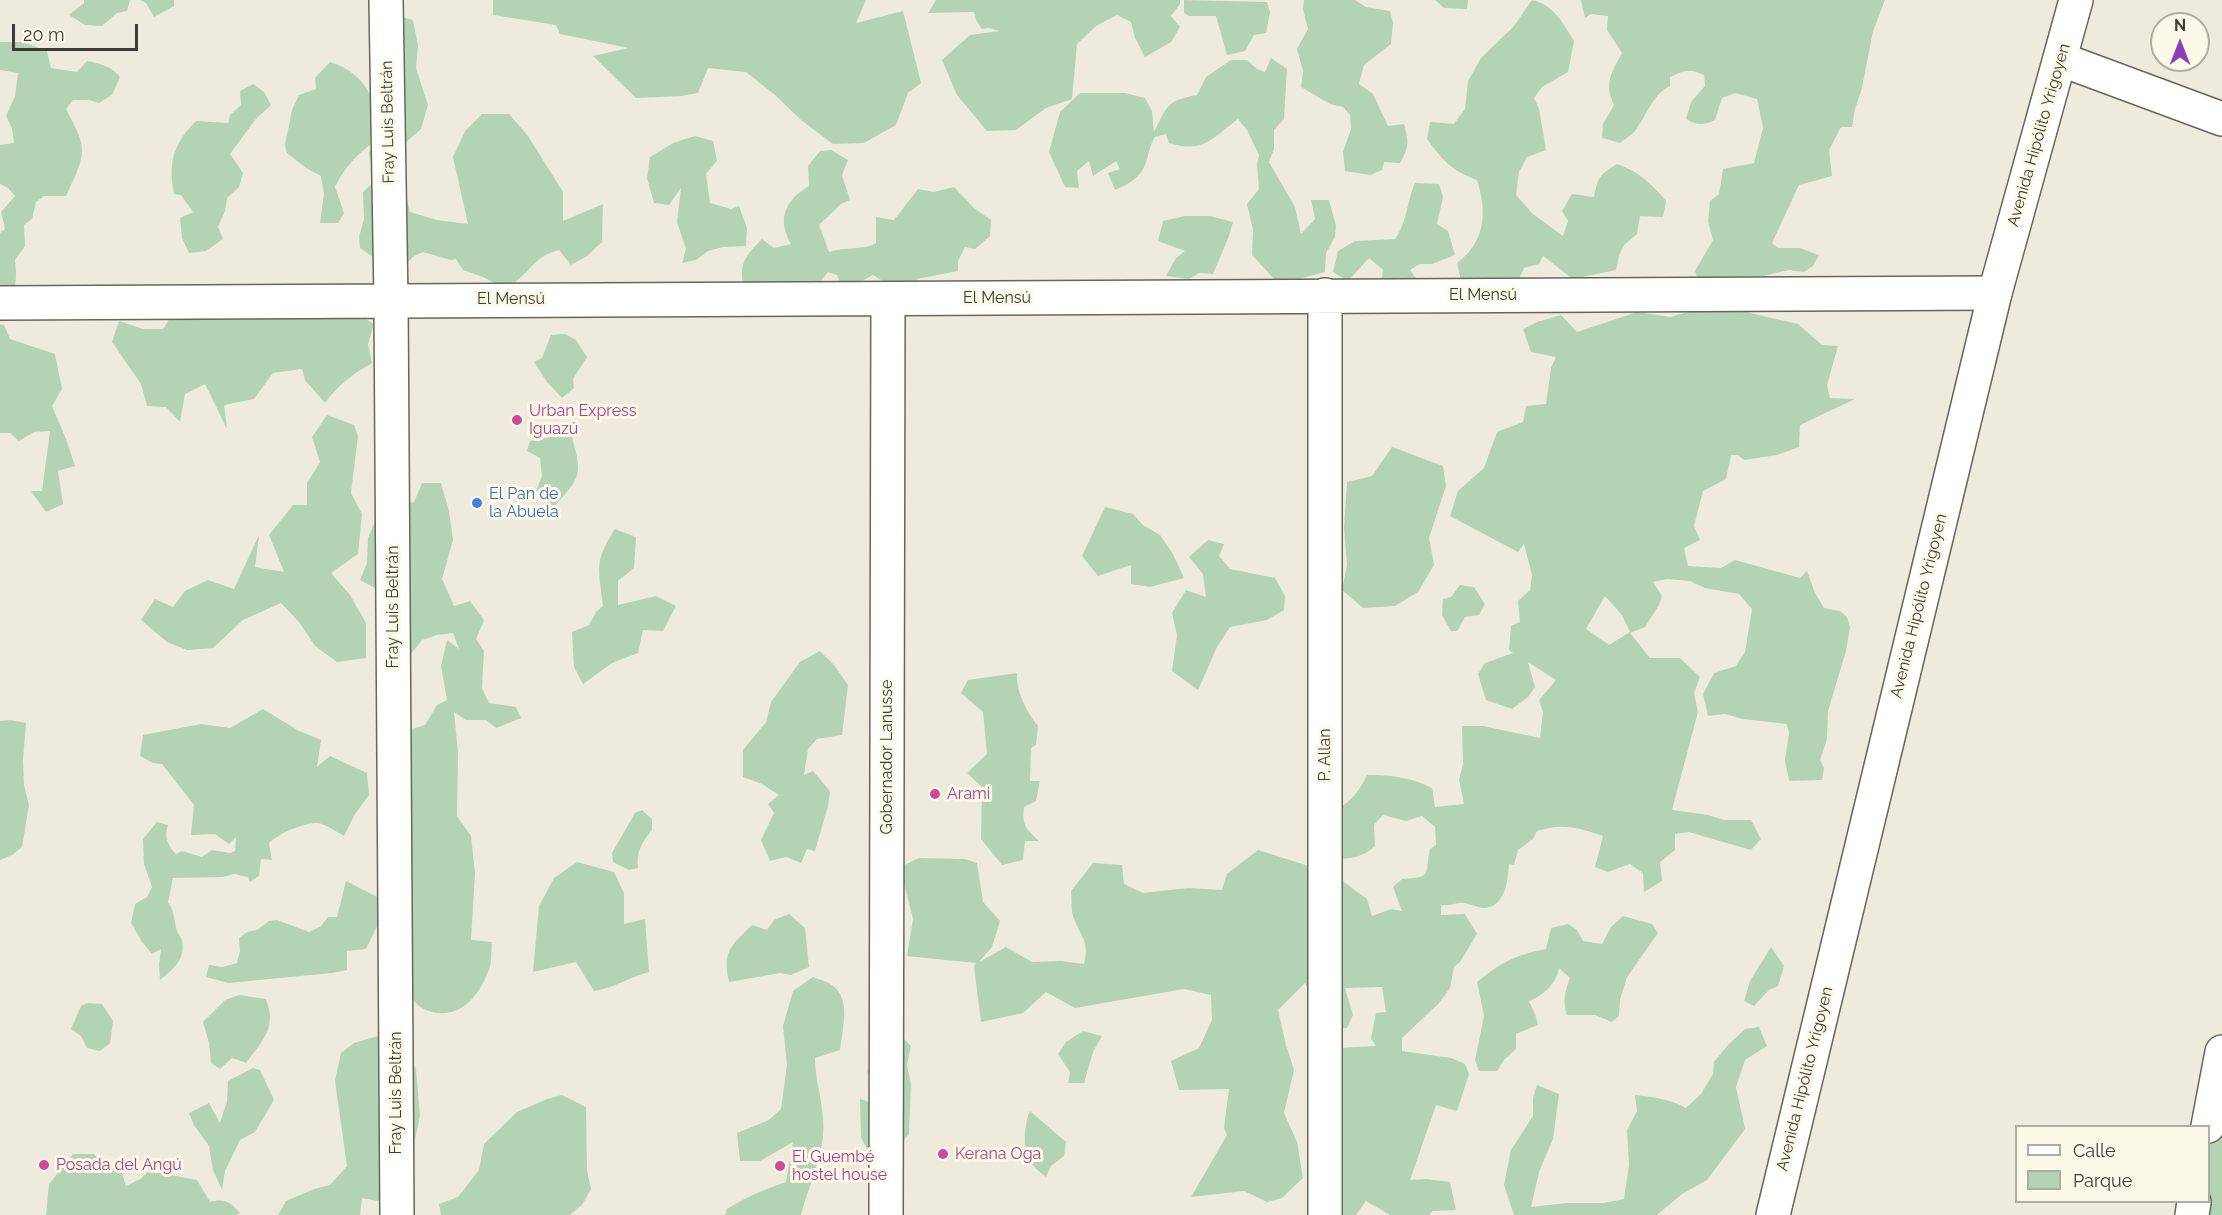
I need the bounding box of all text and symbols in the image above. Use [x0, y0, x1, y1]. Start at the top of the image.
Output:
scale bar [15, 12, 141, 50]
north arrow [2150, 12, 2210, 72]
text: N [2174, 16, 2186, 35]
text: 20 m [23, 24, 65, 45]
street label: Avenida Hipólito Yrigoyen [2004, 41, 2074, 229]
street label: Fray Luis Beltrán [377, 60, 399, 184]
street label: El Mensú [1449, 285, 1517, 305]
street label: El Mensú [963, 288, 1031, 308]
street label: El Mensú [477, 289, 545, 309]
place label: Urban Express Iguazú [529, 401, 636, 439]
marker: Urban Express Iguazú [510, 413, 524, 427]
place label: El Pan de la Abuela [489, 484, 559, 522]
marker: El Pan de la Abuela [470, 496, 484, 510]
street label: Avenida Hipólito Yrigoyen [1887, 512, 1951, 700]
street label: Fray Luis Beltrán [383, 545, 403, 669]
street label: Gobernador Lanusse [877, 680, 897, 834]
street label: P. Allan [1315, 728, 1335, 782]
place label: Arami [947, 784, 990, 804]
marker: Arami [928, 787, 942, 801]
street label: Avenida Hipólito Yrigoyen [1773, 985, 1837, 1173]
street label: Fray Luis Beltrán [386, 1031, 406, 1155]
legend [2015, 1125, 2210, 1203]
text: Calle [2073, 1140, 2116, 1161]
place label: Kerana Oga [955, 1144, 1041, 1164]
place label: El Guembé hostel house [792, 1147, 887, 1185]
marker: Kerana Oga [936, 1147, 950, 1161]
place label: Posada del Angú [56, 1155, 182, 1175]
marker: Posada del Angú [37, 1158, 51, 1172]
marker: El Guembé hostel house [773, 1159, 787, 1173]
text: Parque [2073, 1170, 2132, 1191]

